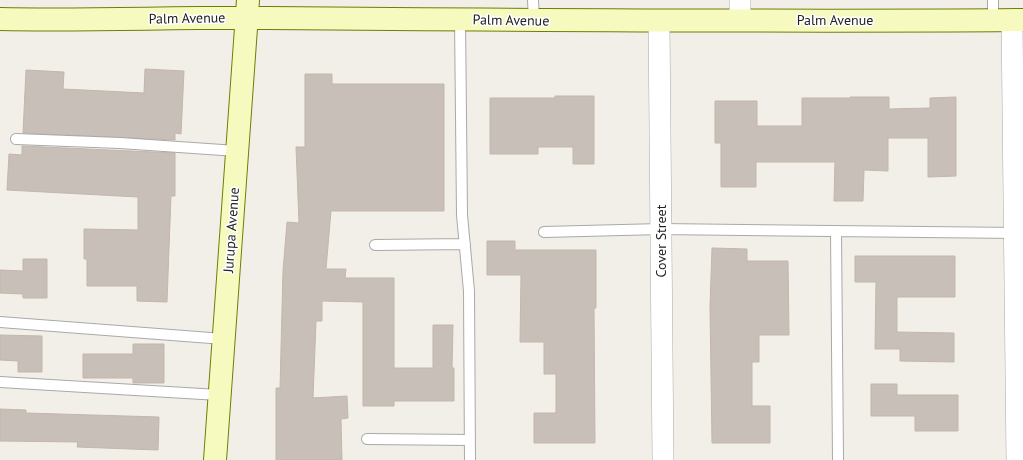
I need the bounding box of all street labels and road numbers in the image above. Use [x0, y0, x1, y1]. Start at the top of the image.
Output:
street label: Palm Avenue [148, 8, 226, 28]
street label: Palm Avenue [472, 10, 550, 30]
street label: Palm Avenue [797, 11, 873, 29]
street label: Jurupa Avenue [219, 187, 243, 274]
street label: Cover Street [652, 204, 670, 277]

